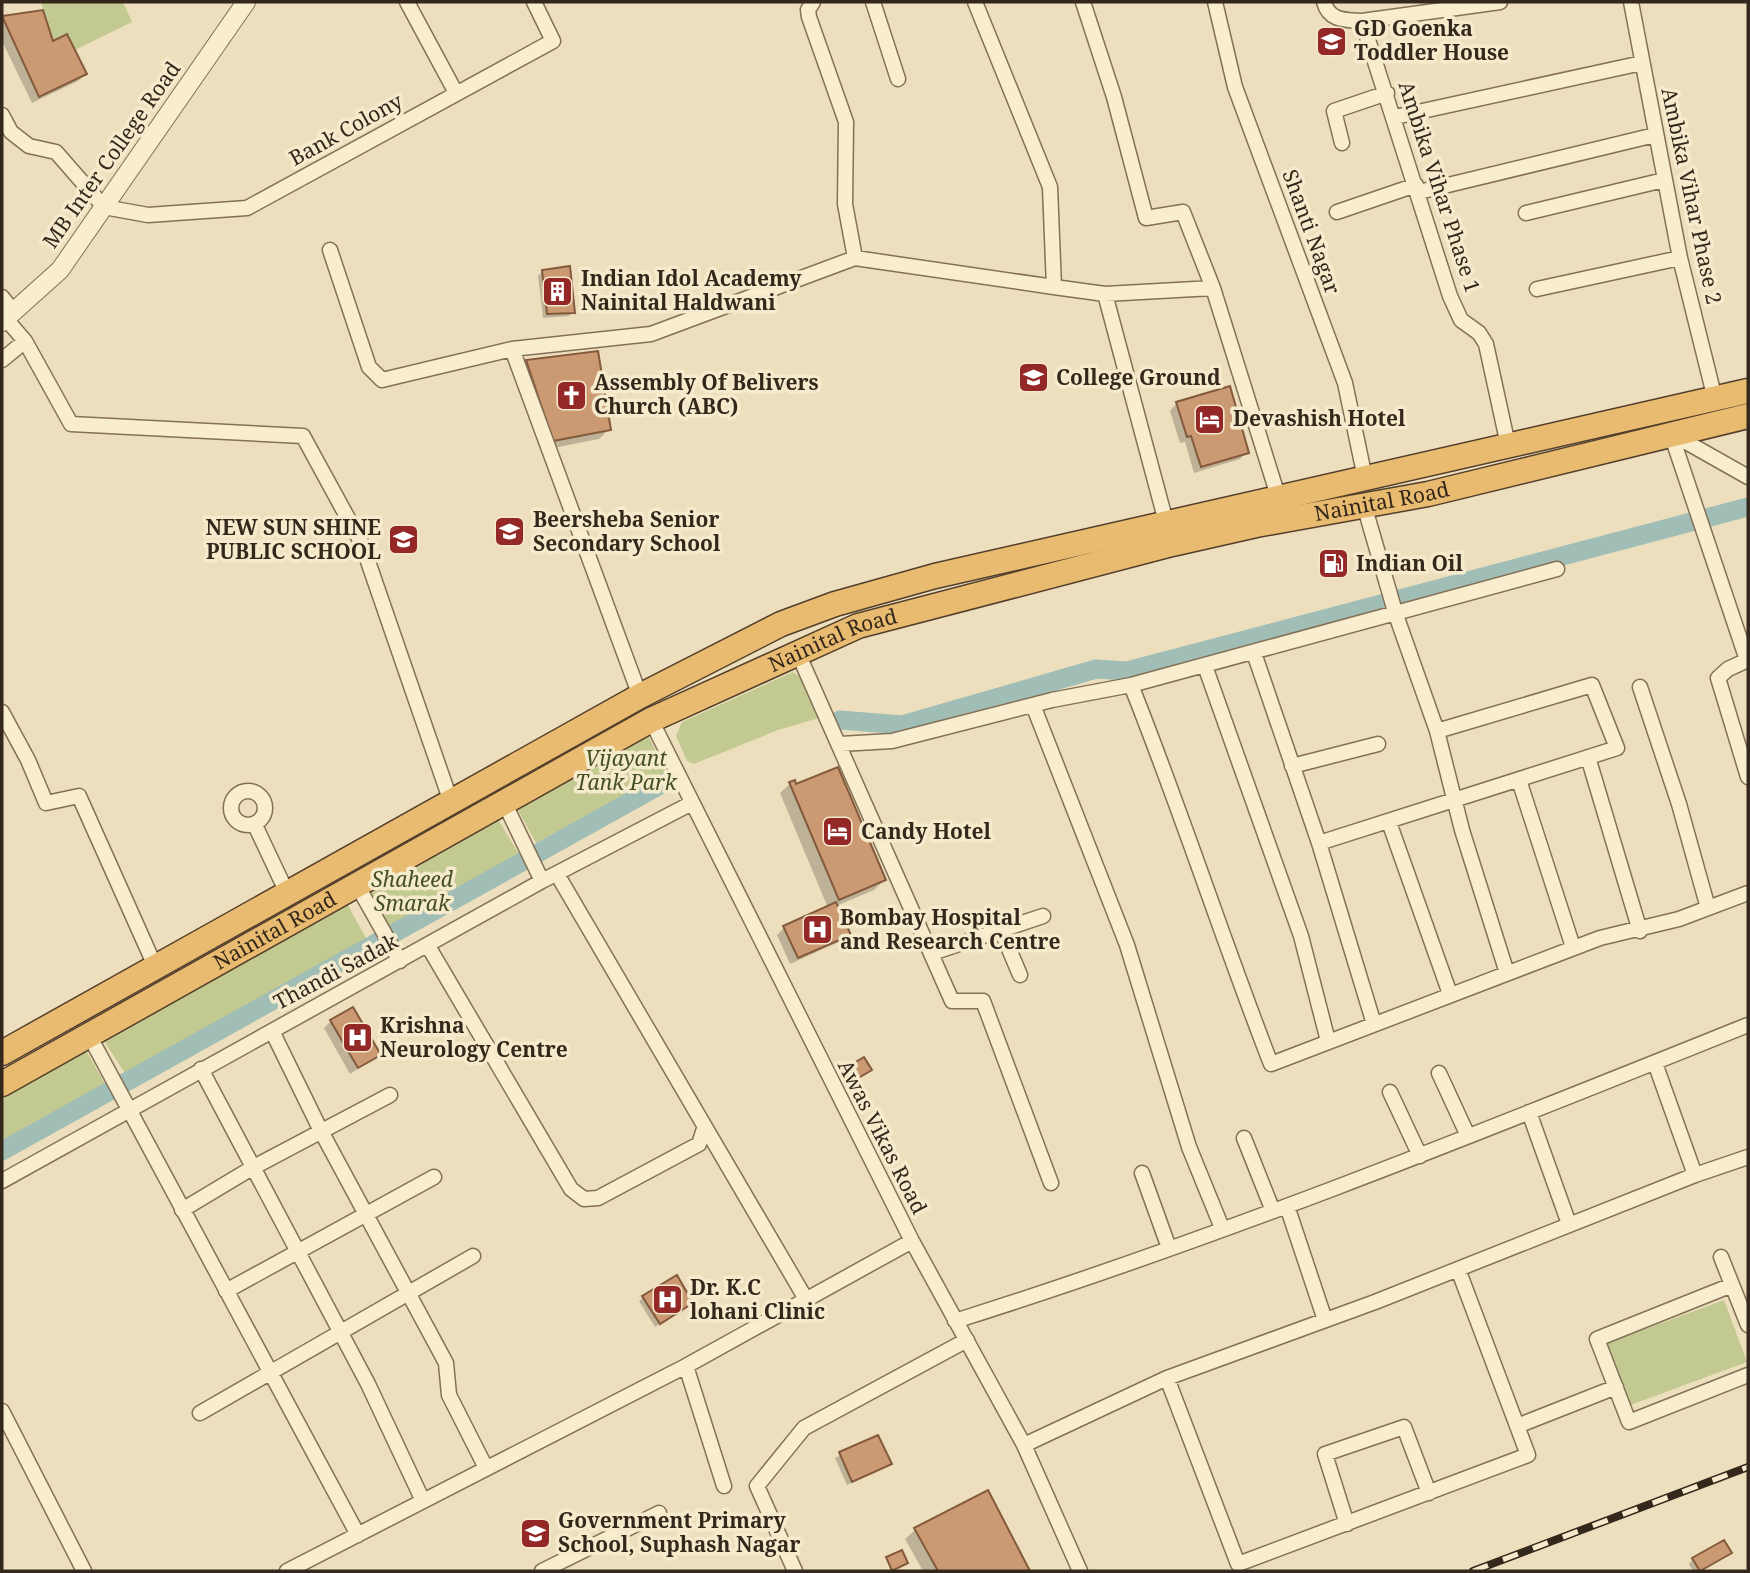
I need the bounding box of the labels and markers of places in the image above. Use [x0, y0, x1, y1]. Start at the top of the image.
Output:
place label: GD Goenka Toddler House [1354, 14, 1509, 66]
school or university icon: GD Goenka Toddler House [1314, 24, 1348, 58]
place label: Indian Idol Academy Nainital Haldwani [581, 264, 802, 316]
building icon: Indian Idol Academy Nainital Haldwani [541, 274, 575, 308]
school or university icon: College Ground [1016, 361, 1050, 395]
place label: College Ground [1056, 363, 1221, 391]
place label: Assembly Of Belivers Church (ABC) [594, 368, 819, 420]
church icon: Assembly Of Belivers Church (ABC) [554, 378, 588, 412]
hotel icon: Devashish Hotel [1193, 402, 1227, 436]
place label: Devashish Hotel [1233, 404, 1406, 432]
place label: Beersheba Senior Secondary School [533, 505, 721, 557]
place label: NEW SUN SHINE PUBLIC SCHOOL [205, 513, 381, 565]
school or university icon: Beersheba Senior Secondary School [493, 515, 527, 549]
school or university icon: NEW SUN SHINE PUBLIC SCHOOL [387, 523, 421, 557]
fuel station icon: Indian Oil [1316, 547, 1350, 581]
place label: Indian Oil [1356, 549, 1463, 577]
hotel icon: Candy Hotel [821, 815, 855, 849]
place label: Candy Hotel [861, 817, 992, 845]
place label: Bombay Hospital and Research Centre [840, 903, 1060, 955]
hospital icon: Bombay Hospital and Research Centre [800, 913, 834, 947]
place label: Krishna Neurology Centre [380, 1011, 568, 1063]
hospital icon: Krishna Neurology Centre [340, 1021, 374, 1055]
place label: Dr. K.C lohani Clinic [690, 1273, 825, 1325]
hospital icon: Dr. K.C lohani Clinic [650, 1283, 684, 1317]
place label: Government Primary School, Suphash Nagar [558, 1506, 800, 1558]
school or university icon: Government Primary School, Suphash Nagar [518, 1516, 552, 1550]

